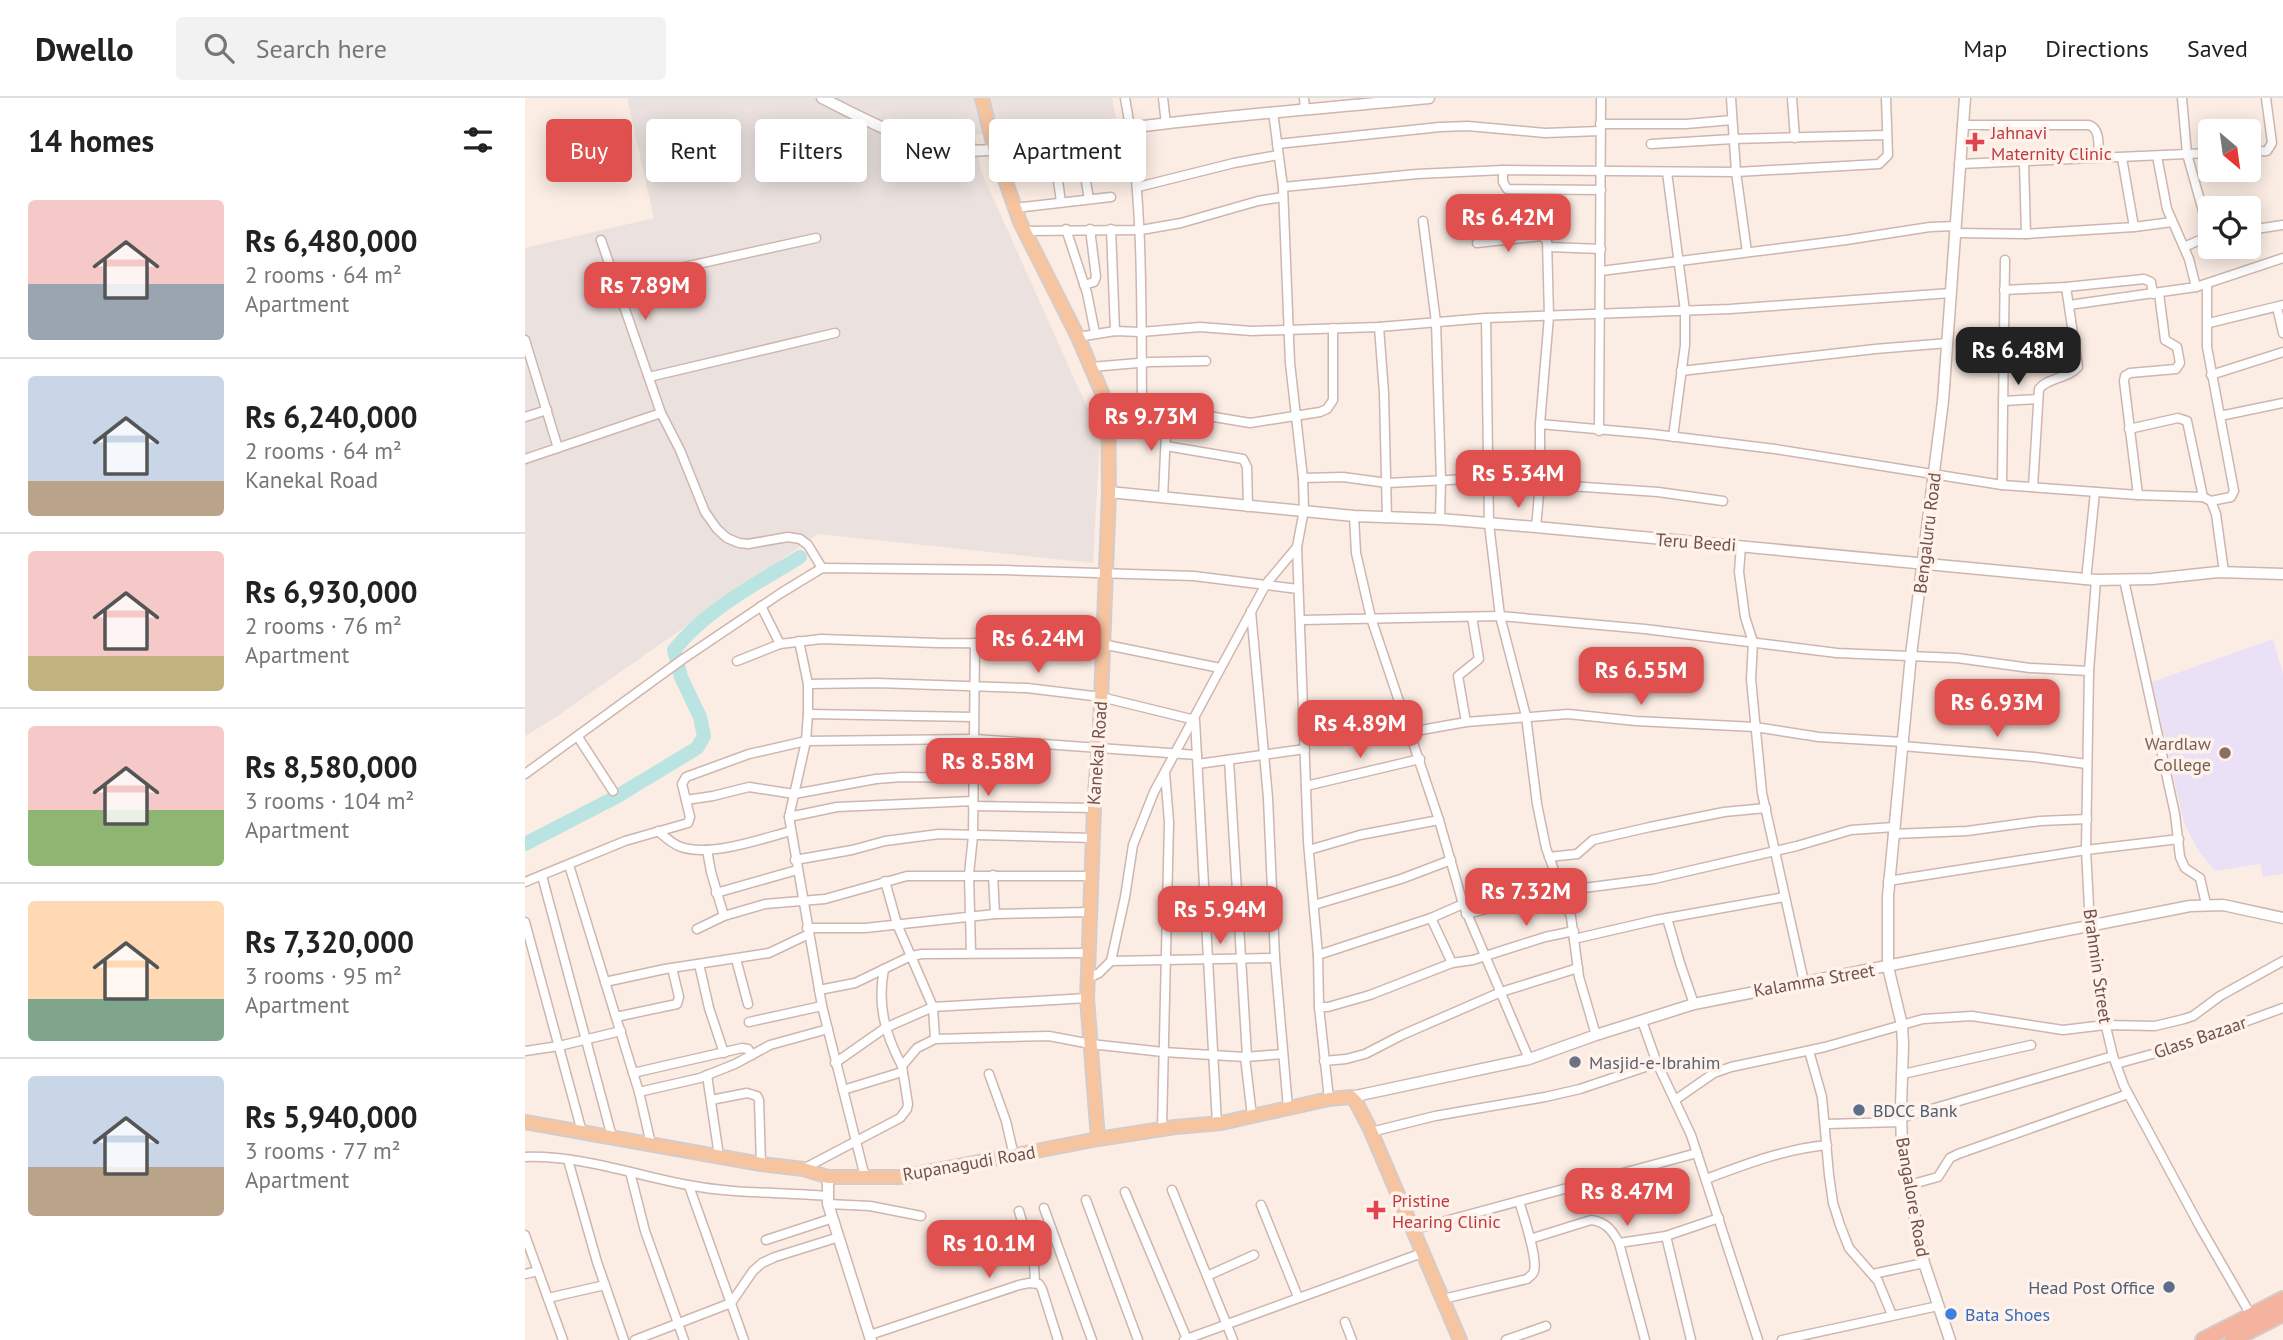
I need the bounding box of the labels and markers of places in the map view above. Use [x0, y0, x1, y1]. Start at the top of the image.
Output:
place label: Jahnavi Maternity Clinic [1990, 121, 2112, 165]
marker: Jahnavi Maternity Clinic [1965, 132, 1985, 152]
pin: Rs 6.42M [1436, 194, 1580, 254]
pin: Rs 7.89M [573, 262, 717, 322]
pin: Rs 6.48M [1946, 328, 2090, 387]
pin: Rs 9.73M [1079, 394, 1223, 453]
pin: Rs 5.34M [1446, 450, 1590, 510]
pin: Rs 6.24M [966, 616, 1110, 675]
pin: Rs 6.55M [1569, 648, 1713, 707]
pin: Rs 6.93M [1925, 680, 2069, 739]
pin: Rs 4.89M [1288, 700, 1432, 760]
place label: Wardlaw College [2145, 732, 2212, 776]
pin: Rs 8.58M [916, 738, 1060, 798]
marker: Wardlaw College [2217, 745, 2233, 761]
pin: Rs 7.32M [1454, 868, 1598, 928]
pin: Rs 5.94M [1148, 886, 1292, 946]
place label: Masjid-e-Ibrahim [1589, 1051, 1720, 1074]
marker: Masjid-e-Ibrahim [1567, 1054, 1583, 1070]
place label: BDCC Bank [1873, 1099, 1958, 1122]
marker: BDCC Bank [1851, 1102, 1867, 1118]
pin: Rs 8.47M [1555, 1168, 1699, 1228]
place label: Pristine Hearing Clinic [1392, 1189, 1501, 1233]
marker: Pristine Hearing Clinic [1366, 1200, 1386, 1220]
pin: Rs 10.1M [917, 1220, 1061, 1280]
place label: Head Post Office [2028, 1276, 2155, 1299]
marker: Head Post Office [2161, 1279, 2177, 1295]
place label: Bata Shoes [1965, 1303, 2050, 1326]
marker: Bata Shoes [1943, 1306, 1959, 1322]

